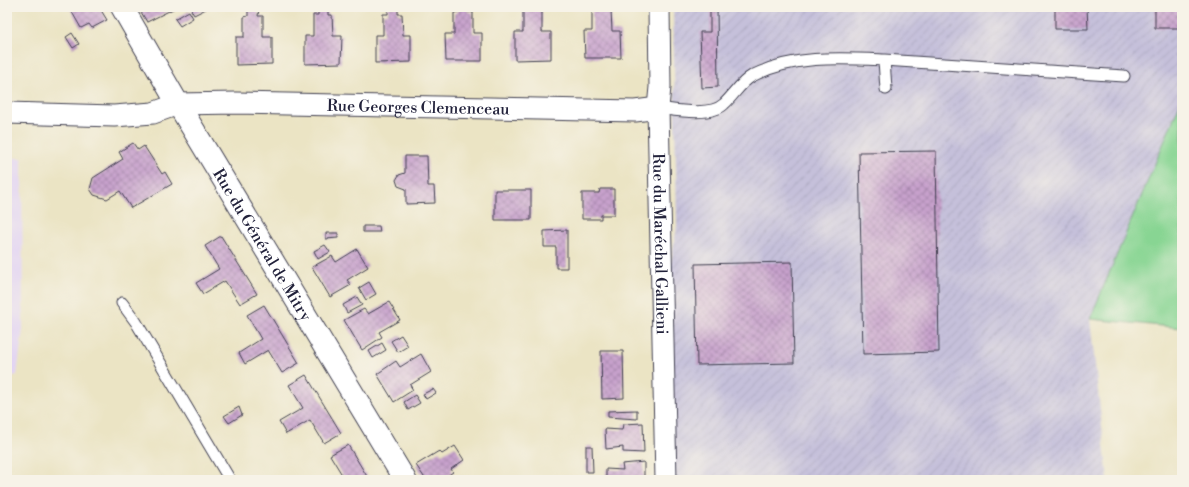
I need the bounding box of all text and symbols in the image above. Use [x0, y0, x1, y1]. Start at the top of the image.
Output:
street label: Rue Georges Clemenceau [327, 96, 510, 119]
street label: Rue du Maréchal Gallieni [648, 153, 672, 335]
street label: Rue du Général de Mitry [208, 165, 316, 325]

